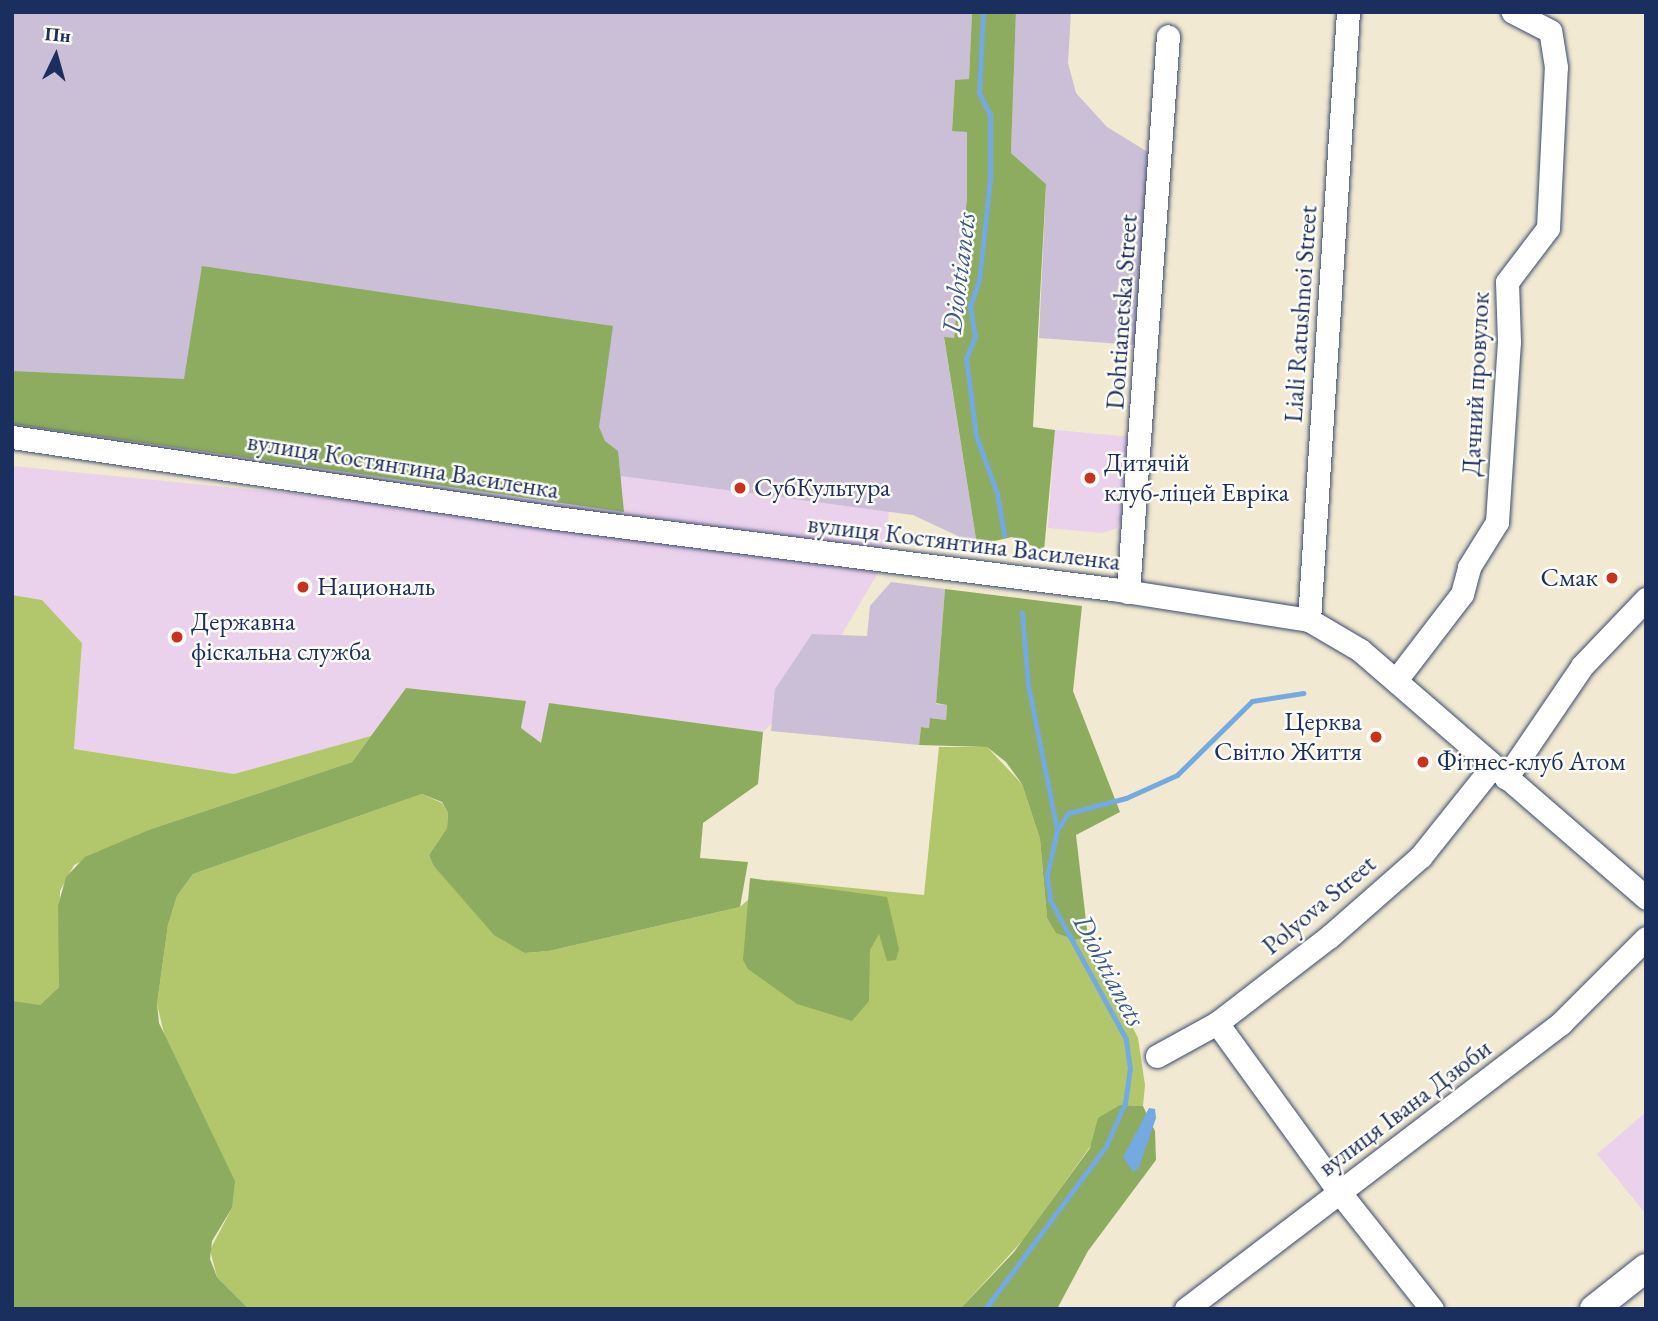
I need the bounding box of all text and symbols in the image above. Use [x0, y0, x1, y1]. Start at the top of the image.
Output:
north arrow [21, 21, 91, 91]
text: Пн [44, 21, 72, 48]
street label: Liali Ratushnoi Street [1278, 204, 1324, 424]
water label: Diohtianets [934, 210, 982, 336]
street label: Dohtianetska Street [1100, 213, 1144, 411]
street label: Дачний провулок [1456, 291, 1496, 477]
street label: вулиця Костянтина Василенка [245, 426, 561, 506]
place label: Дитячій клуб-ліцей Евріка [1104, 447, 1289, 508]
marker: Дитячій клуб-ліцей Евріка [1082, 470, 1098, 486]
place label: СубКультура [754, 472, 890, 504]
marker: СубКультура [732, 480, 748, 496]
street label: вулиця Костянтина Василенка [806, 508, 1122, 578]
place label: Смак [1540, 562, 1598, 594]
marker: Смак [1604, 570, 1620, 586]
place label: Националь [317, 571, 435, 603]
marker: Националь [295, 579, 311, 595]
place label: Державна фіскальна служба [191, 606, 371, 668]
marker: Державна фіскальна служба [169, 629, 185, 645]
place label: Церква Світло Життя [1214, 706, 1362, 768]
marker: Церква Світло Життя [1368, 729, 1384, 745]
place label: Фітнес-клуб Атом [1437, 746, 1625, 778]
marker: Фітнес-клуб Атом [1415, 754, 1431, 770]
street label: Polyova Street [1256, 848, 1382, 962]
water label: Diohtianets [1066, 908, 1154, 1032]
street label: вулиця Івана Дзюби [1312, 1033, 1498, 1183]

